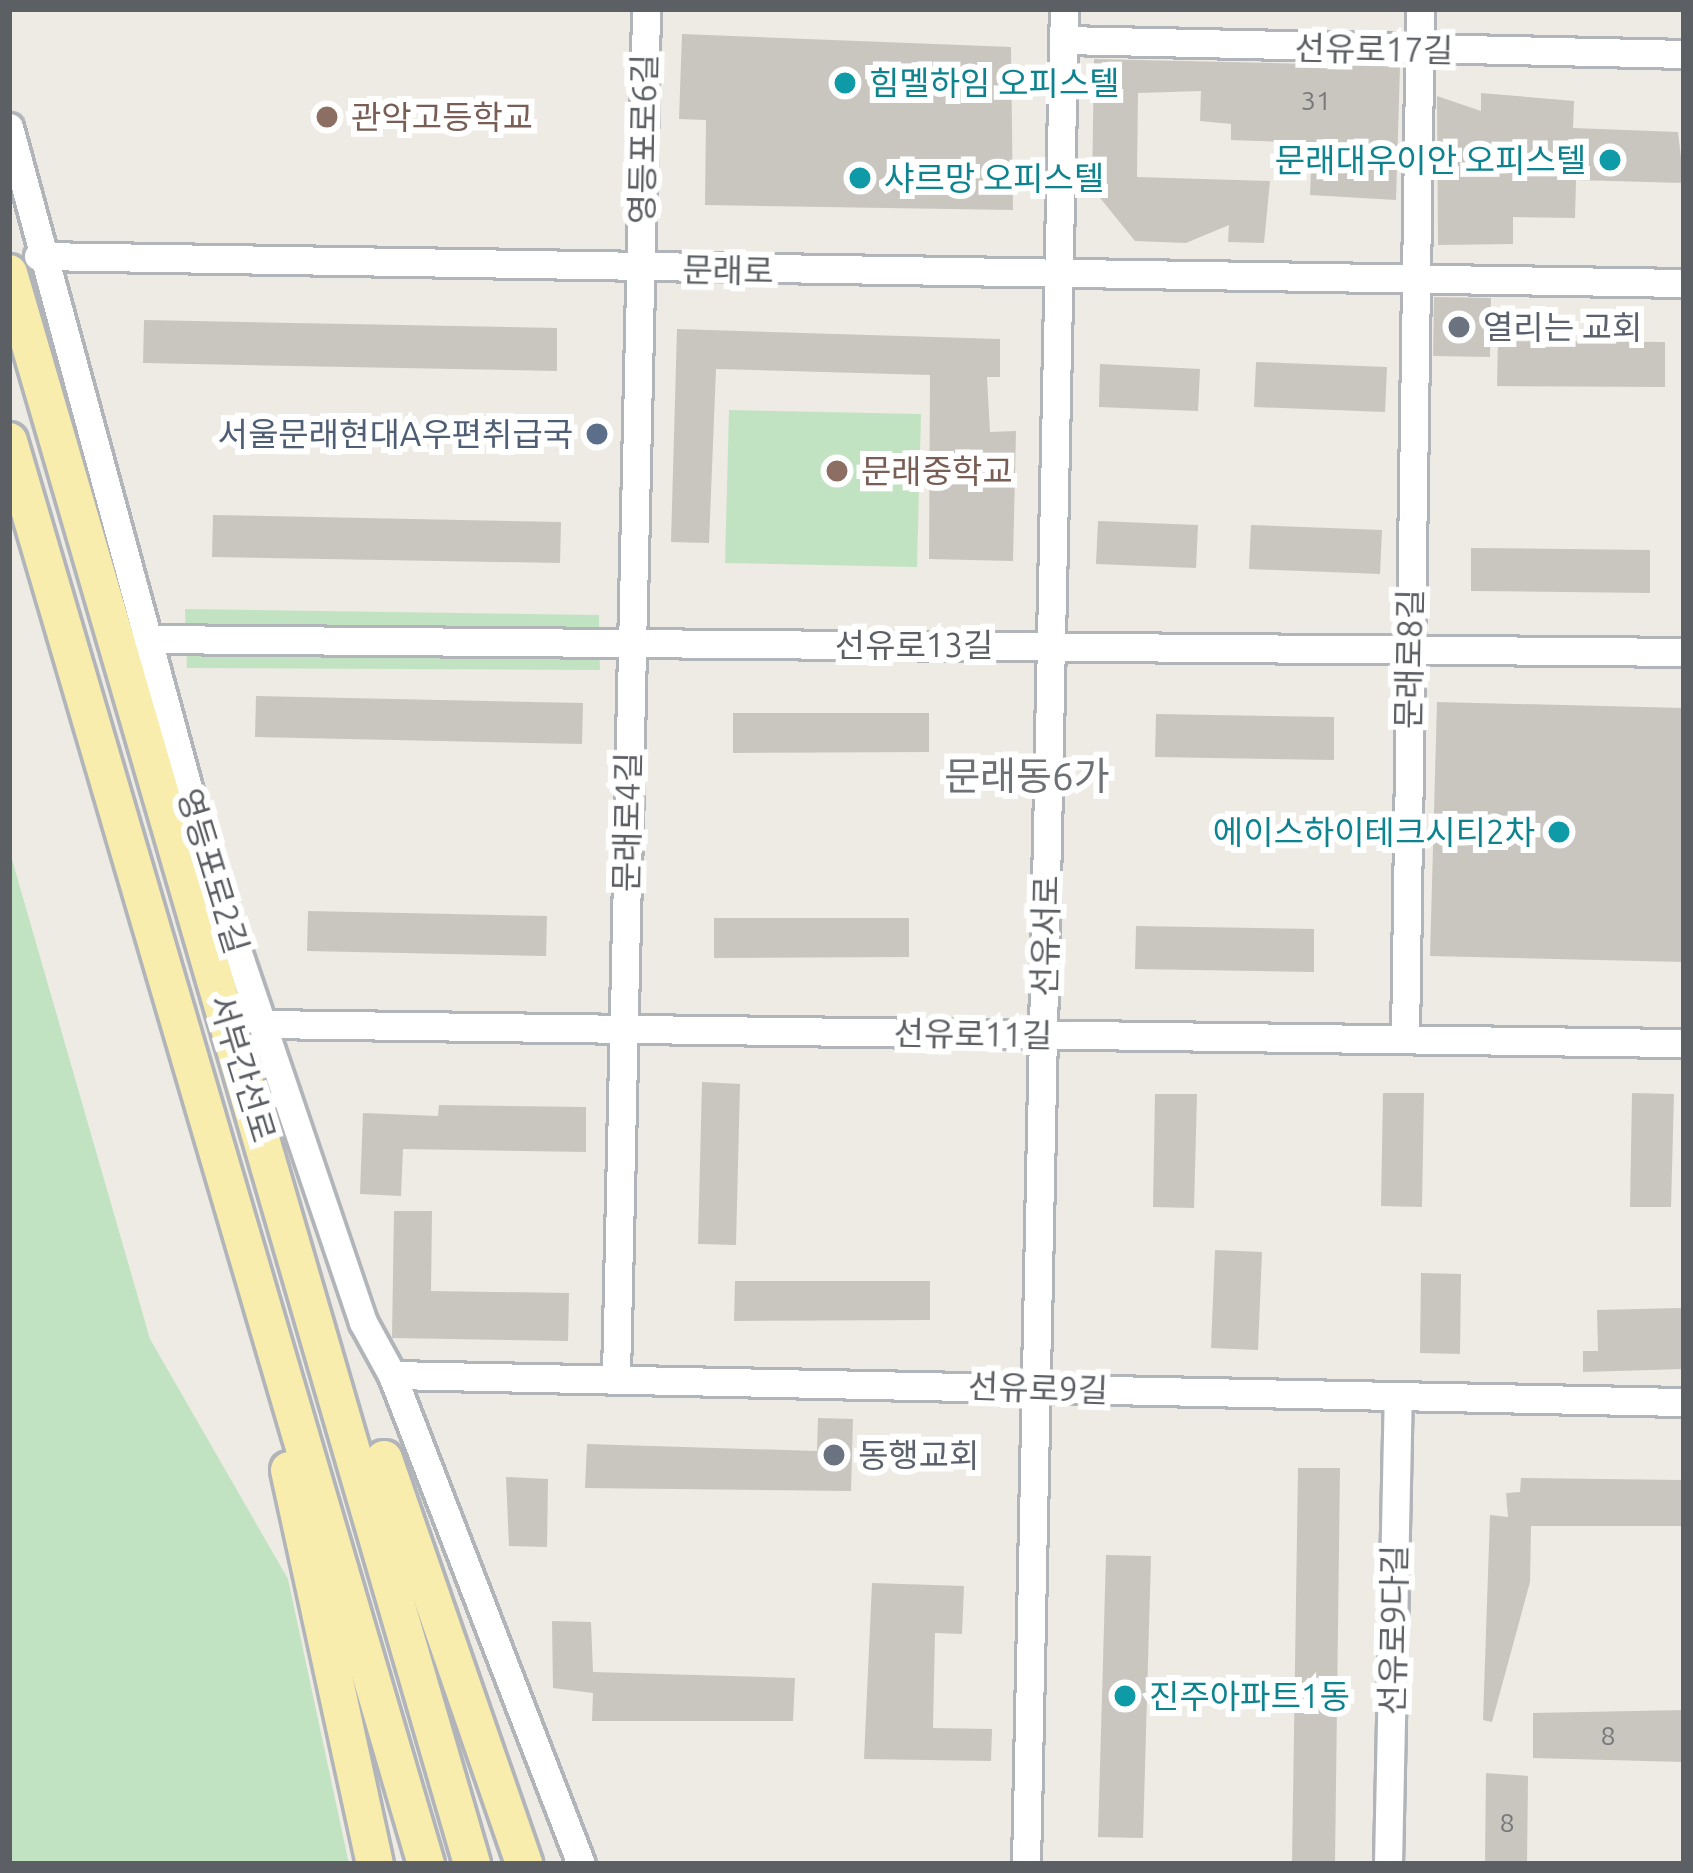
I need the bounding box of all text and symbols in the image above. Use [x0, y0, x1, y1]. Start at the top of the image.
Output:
street label: 선유로17길 [1294, 28, 1454, 70]
street label: 영등포로6길 [622, 53, 664, 225]
place label: 힘멜하임 오피스텔 [869, 63, 1119, 103]
marker: 힘멜하임 오피스텔 [832, 70, 858, 96]
house number: 31 [1301, 85, 1331, 117]
place label: 관악고등학교 [351, 97, 533, 137]
marker: 관악고등학교 [314, 104, 340, 130]
place label: 문래대우이안 오피스텔 [1275, 140, 1586, 180]
marker: 문래대우이안 오피스텔 [1597, 147, 1623, 173]
place label: 샤르망 오피스텔 [884, 158, 1104, 198]
marker: 샤르망 오피스텔 [847, 165, 873, 191]
street label: 문래로 [682, 249, 774, 291]
place label: 열리는 교회 [1483, 307, 1642, 347]
marker: 열리는 교회 [1446, 314, 1472, 340]
place label: 서울문래현대A우편취급국 [218, 414, 573, 454]
marker: 서울문래현대A우편취급국 [584, 421, 610, 447]
place label: 문래중학교 [861, 451, 1013, 491]
marker: 문래중학교 [824, 458, 850, 484]
street label: 문래로8길 [1388, 589, 1430, 729]
street label: 선유로13길 [835, 625, 993, 665]
street label: 문래로4길 [606, 752, 648, 892]
district label: 문래동6가 [944, 753, 1110, 799]
street label: 영등포로2길 [169, 784, 257, 958]
place label: 에이스하이테크시티2차 [1213, 812, 1535, 852]
marker: 에이스하이테크시티2차 [1546, 819, 1572, 845]
street label: 선유서로 [1024, 875, 1066, 997]
street label: 서부간선로 [202, 990, 284, 1146]
street label: 선유로11길 [893, 1013, 1053, 1055]
street label: 선유로9길 [967, 1366, 1109, 1410]
place label: 동행교회 [858, 1435, 979, 1475]
marker: 동행교회 [821, 1442, 847, 1468]
street label: 선유로9다길 [1372, 1544, 1414, 1716]
place label: 진주아파트1동 [1149, 1676, 1350, 1716]
marker: 진주아파트1동 [1112, 1683, 1138, 1709]
house number: 8 [1600, 1720, 1616, 1752]
house number: 8 [1499, 1807, 1515, 1839]

